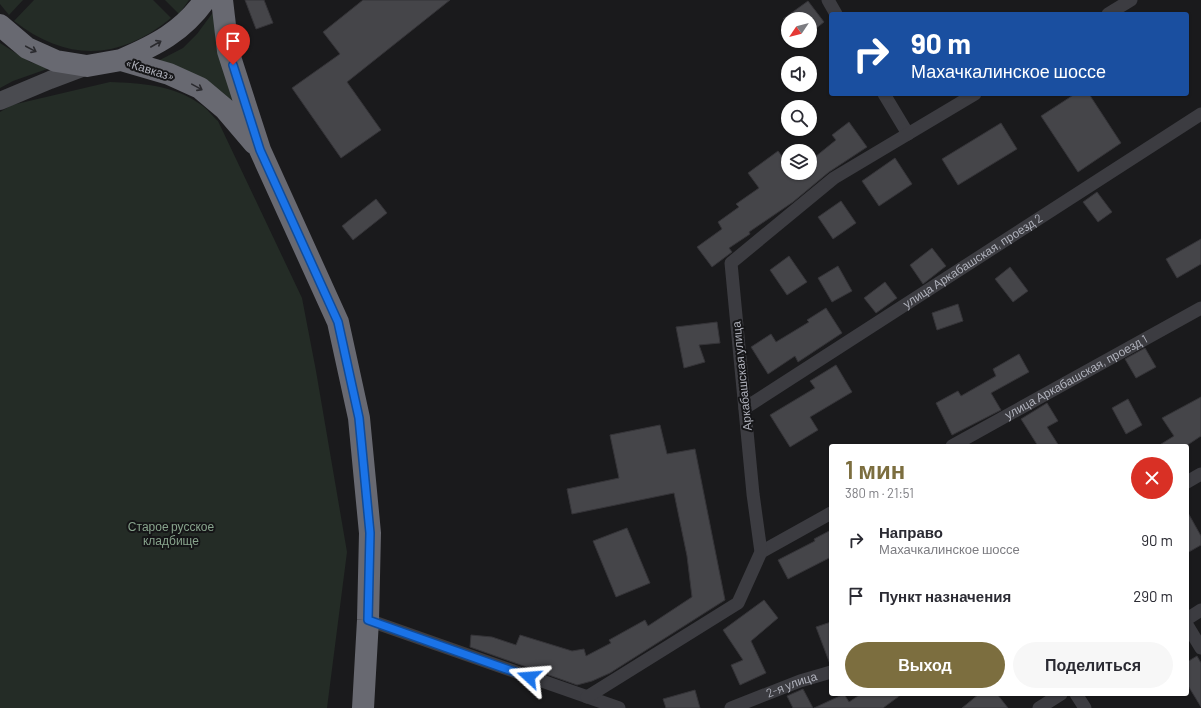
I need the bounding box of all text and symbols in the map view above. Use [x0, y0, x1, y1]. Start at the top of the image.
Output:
north arrow [781, 12, 817, 48]
map controls [781, 12, 817, 180]
pin [216, 24, 250, 65]
text: 90 m [911, 26, 971, 60]
icon: right [845, 28, 897, 80]
icon: arrive [222, 30, 244, 52]
one-way arrow [151, 40, 162, 48]
one-way arrow [25, 46, 37, 53]
street label: «Кавказ» [124, 55, 177, 83]
button: sound [781, 56, 817, 92]
text: Махачкалинское шоссе [911, 60, 1106, 82]
one-way arrow [191, 84, 203, 91]
button: search [781, 100, 817, 136]
button: layers [781, 144, 817, 180]
street label: улица Аркабашская, проезд 2 [900, 210, 1044, 311]
street label: Аркабашская улица [728, 320, 755, 431]
street label: улица Аркабашская, проезд 1 [1002, 331, 1149, 422]
text: 1 мин [845, 455, 905, 484]
button: close [1131, 457, 1173, 499]
text: 380 m · 21:51 [845, 485, 914, 501]
park label: Старое русское кладбище [128, 519, 214, 548]
text: Направо [879, 523, 943, 541]
icon: right [845, 529, 867, 551]
text: 90 m [1141, 531, 1173, 549]
text: Махачкалинское шоссе [879, 541, 1020, 557]
icon: arrive [845, 585, 867, 607]
text: Пункт назначения [879, 587, 1011, 605]
text: 290 m [1133, 587, 1173, 605]
button: Выход [845, 642, 1005, 688]
button: Поделиться [1013, 642, 1173, 688]
position arrow [508, 656, 550, 698]
street label: 2-я улица [764, 668, 819, 700]

